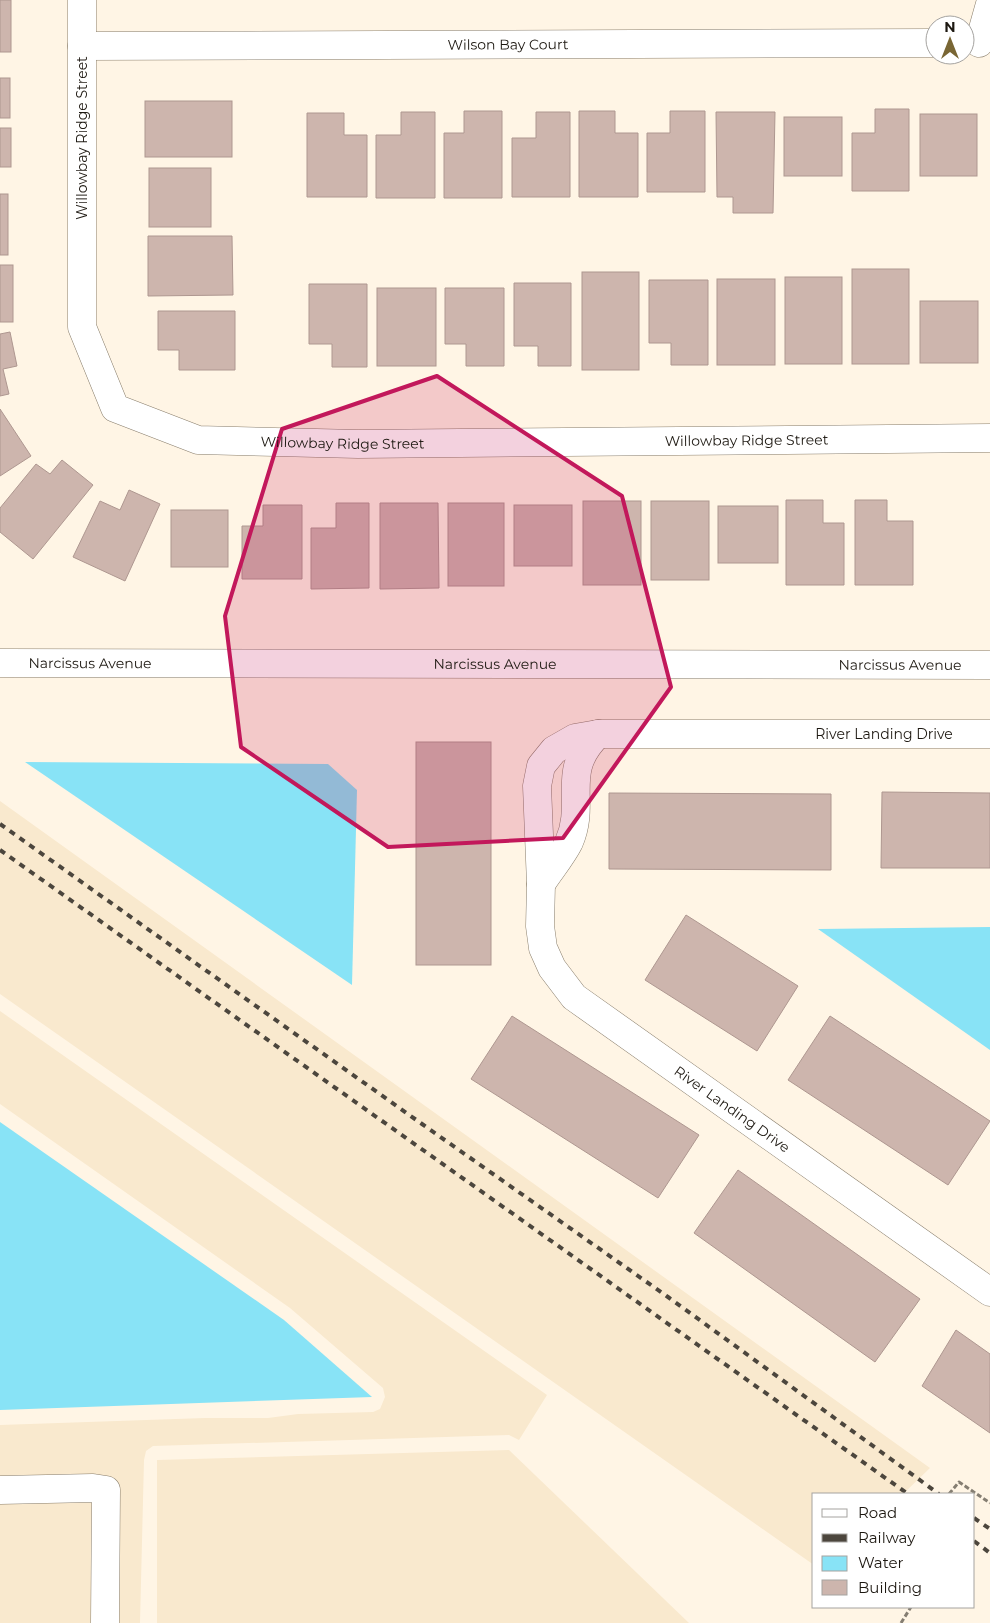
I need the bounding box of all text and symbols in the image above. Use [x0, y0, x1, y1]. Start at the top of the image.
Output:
north arrow [925, 15, 975, 65]
text: N [944, 18, 956, 36]
street label: Wilson Bay Court [448, 35, 569, 54]
street label: Willowbay Ridge Street [73, 56, 91, 220]
street label: Willowbay Ridge Street [665, 431, 829, 450]
street label: Willowbay Ridge Street [260, 433, 425, 453]
street label: Narcissus Avenue [28, 654, 152, 672]
street label: Narcissus Avenue [433, 655, 557, 673]
street label: Narcissus Avenue [838, 656, 962, 674]
street label: River Landing Drive [815, 725, 953, 743]
street label: River Landing Drive [671, 1062, 794, 1156]
legend [812, 1493, 975, 1608]
text: Road [858, 1503, 897, 1522]
text: Railway [858, 1528, 916, 1547]
text: Water [858, 1553, 904, 1572]
text: Building [858, 1578, 922, 1597]

